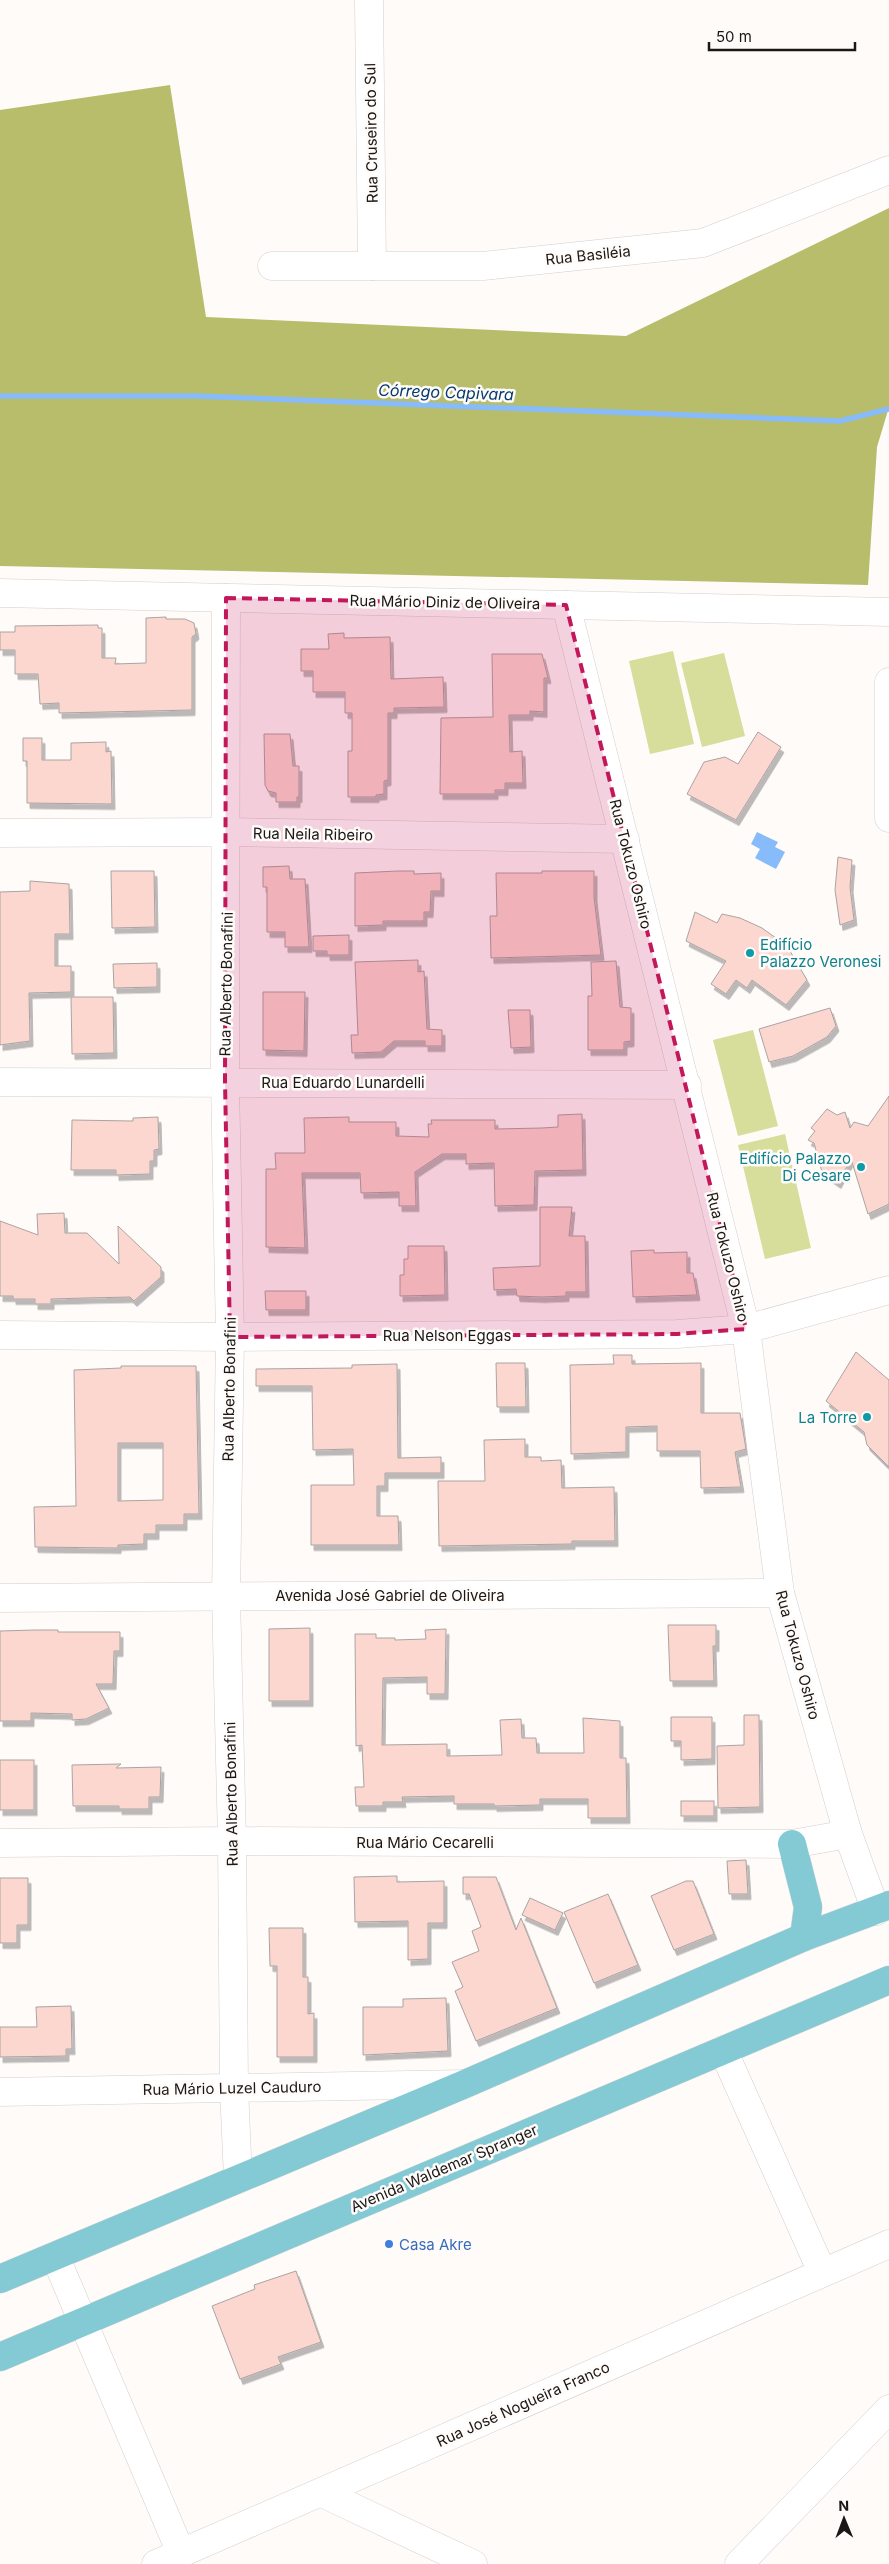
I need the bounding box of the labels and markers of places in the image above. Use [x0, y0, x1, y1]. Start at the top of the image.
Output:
place label: Edifício Palazzo Veronesi [760, 935, 882, 971]
marker: Edifício Palazzo Veronesi [744, 947, 756, 959]
place label: Edifício Palazzo Di Cesare [739, 1149, 851, 1185]
marker: Edifício Palazzo Di Cesare [855, 1161, 867, 1173]
place label: La Torre [798, 1408, 857, 1427]
marker: La Torre [861, 1411, 873, 1423]
place label: Casa Akre [399, 2235, 472, 2254]
marker: Casa Akre [383, 2238, 395, 2250]

